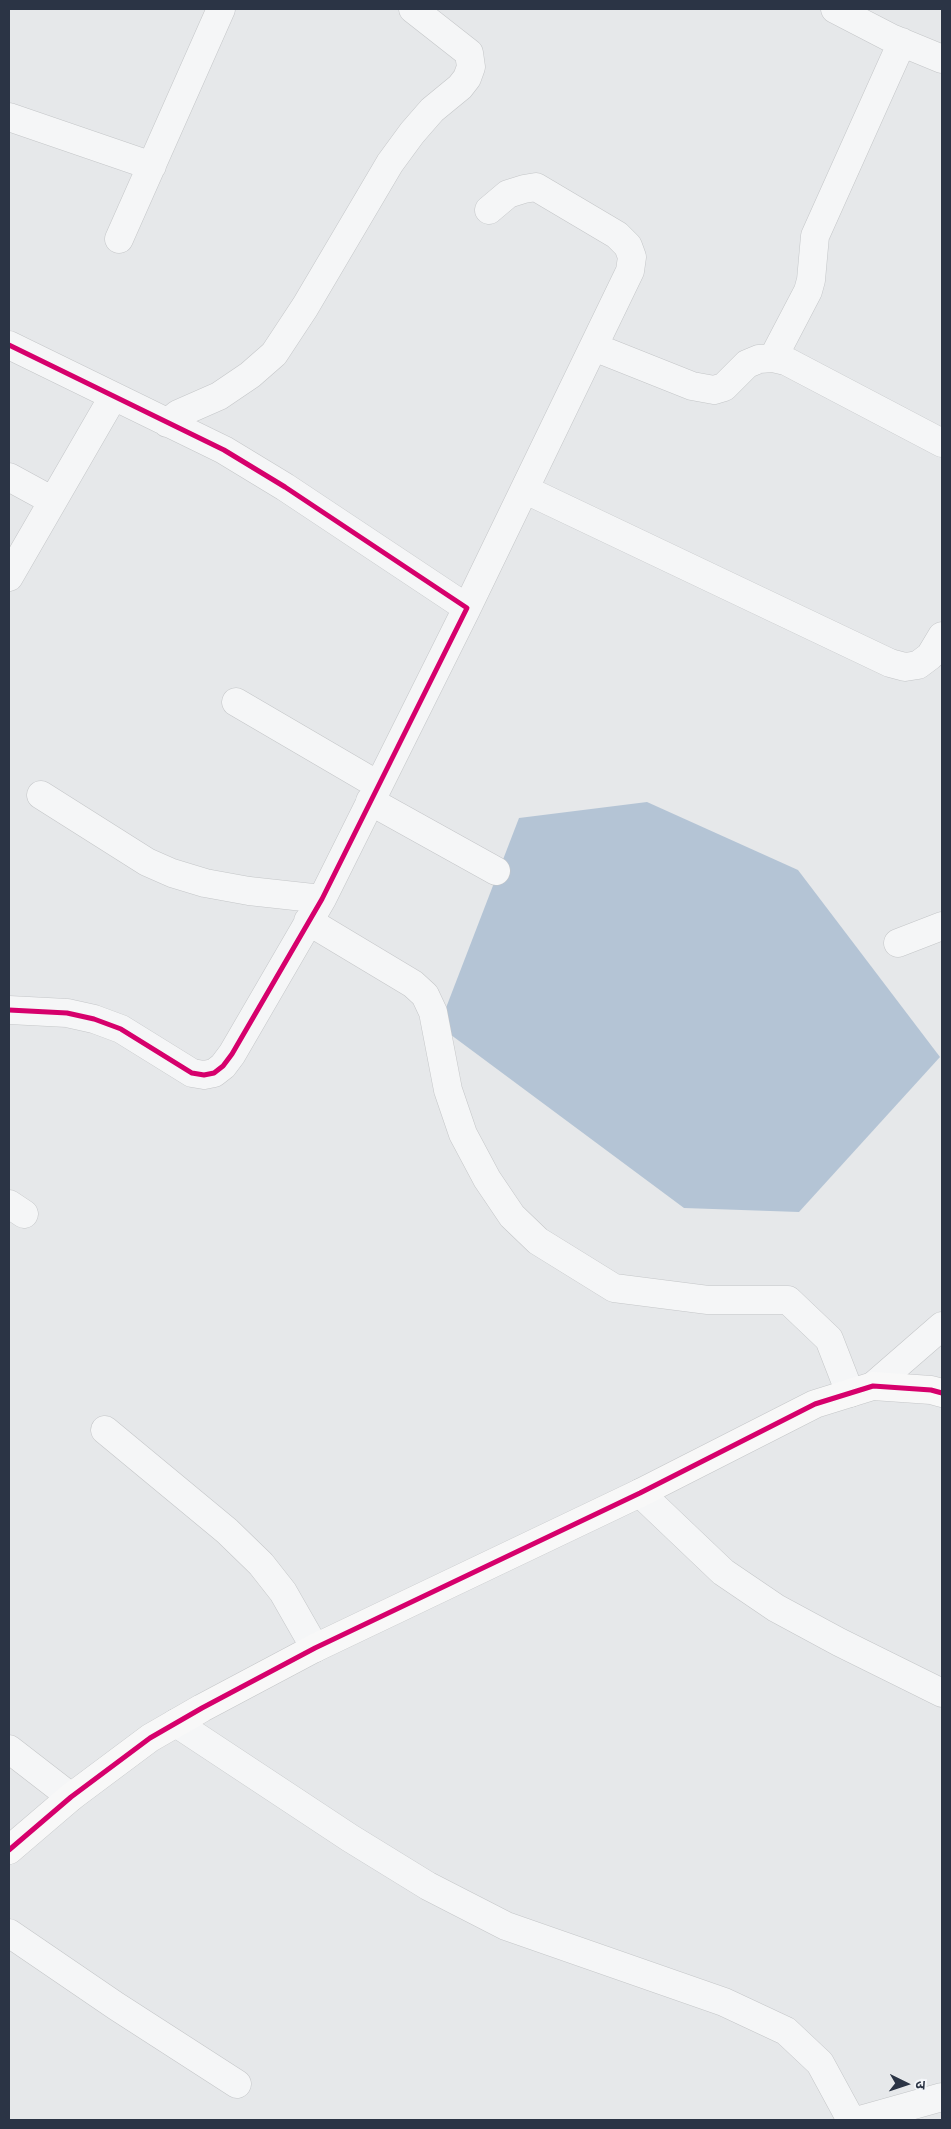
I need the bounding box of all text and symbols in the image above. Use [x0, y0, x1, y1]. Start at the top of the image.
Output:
north arrow [881, 2059, 931, 2109]
text: उ [913, 2080, 929, 2090]

